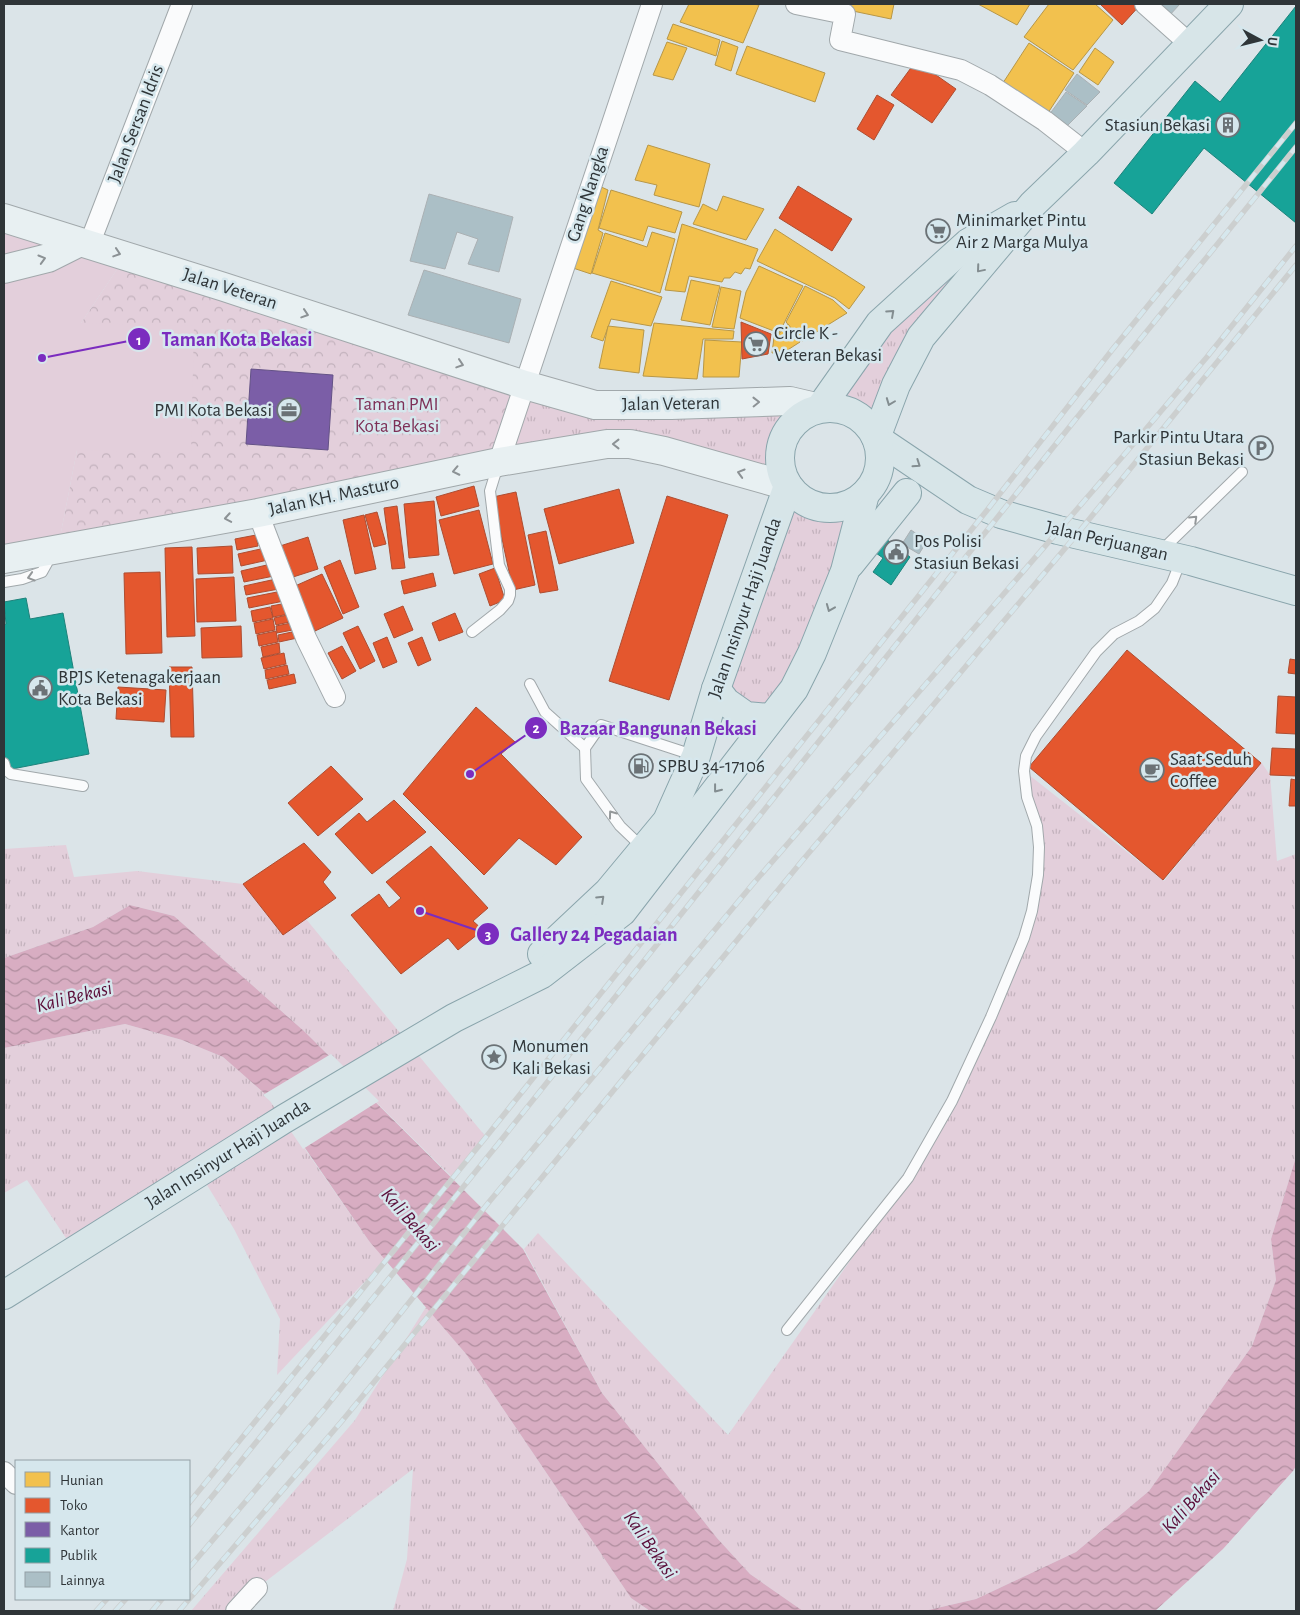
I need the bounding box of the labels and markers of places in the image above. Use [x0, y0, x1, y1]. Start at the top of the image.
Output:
building icon: Stasiun Bekasi [1215, 112, 1241, 138]
place label: Stasiun Bekasi [1105, 116, 1210, 135]
place label: Minimarket Pintu Air 2 Marga Mulya [956, 211, 1089, 252]
supermarket icon: Minimarket Pintu Air 2 Marga Mulya [925, 218, 951, 244]
callout: Taman Kota Bekasi [126, 322, 322, 357]
place label: Circle K - Veteran Bekasi [774, 324, 882, 365]
supermarket icon: Circle K - Veteran Bekasi [743, 331, 769, 357]
office icon: PMI Kota Bekasi [276, 397, 302, 423]
place label: PMI Kota Bekasi [154, 401, 272, 420]
place label: Parkir Pintu Utara Stasiun Bekasi [1113, 428, 1244, 469]
parking icon: Parkir Pintu Utara Stasiun Bekasi [1248, 435, 1274, 461]
place label: Pos Polisi Stasiun Bekasi [914, 532, 1019, 573]
public building icon: Pos Polisi Stasiun Bekasi [883, 539, 909, 565]
place label: BPJS Ketenagakerjaan Kota Bekasi [58, 668, 221, 709]
public building icon: BPJS Ketenagakerjaan Kota Bekasi [27, 675, 53, 701]
callout: Bazaar Bangunan Bekasi [524, 710, 766, 745]
place label: Saat Seduh Coffee [1170, 750, 1252, 791]
fuel station icon: SPBU 34-17106 [628, 753, 654, 779]
place label: SPBU 34-17106 [658, 757, 765, 776]
cafe icon: Saat Seduh Coffee [1139, 757, 1165, 783]
callout: Gallery 24 Pegadaian [475, 917, 688, 952]
place label: Monumen Kali Bekasi [512, 1037, 591, 1078]
place icon: Monumen Kali Bekasi [481, 1044, 507, 1070]

